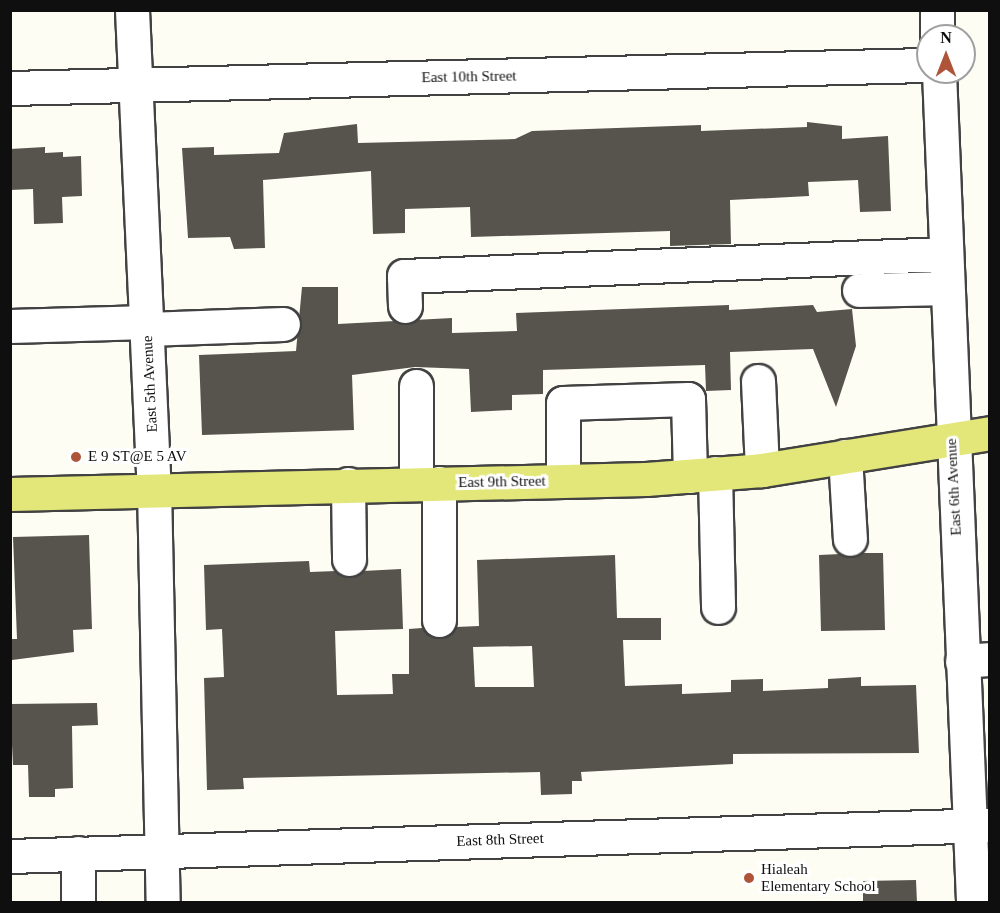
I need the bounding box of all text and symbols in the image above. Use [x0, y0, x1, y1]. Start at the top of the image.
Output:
north arrow [916, 24, 976, 84]
text: N [940, 29, 952, 46]
street label: East 10th Street [421, 67, 517, 87]
street label: East 5th Avenue [138, 335, 162, 433]
street label: East 6th Avenue [942, 438, 966, 536]
place label: E 9 ST@E 5 AV [88, 448, 187, 466]
marker: E 9 ST@E 5 AV [69, 450, 83, 464]
street label: East 9th Street [458, 472, 546, 492]
street label: East 8th Street [456, 829, 544, 851]
place label: Hialeah Elementary School [761, 860, 876, 895]
marker: Hialeah Elementary School [742, 871, 756, 885]

